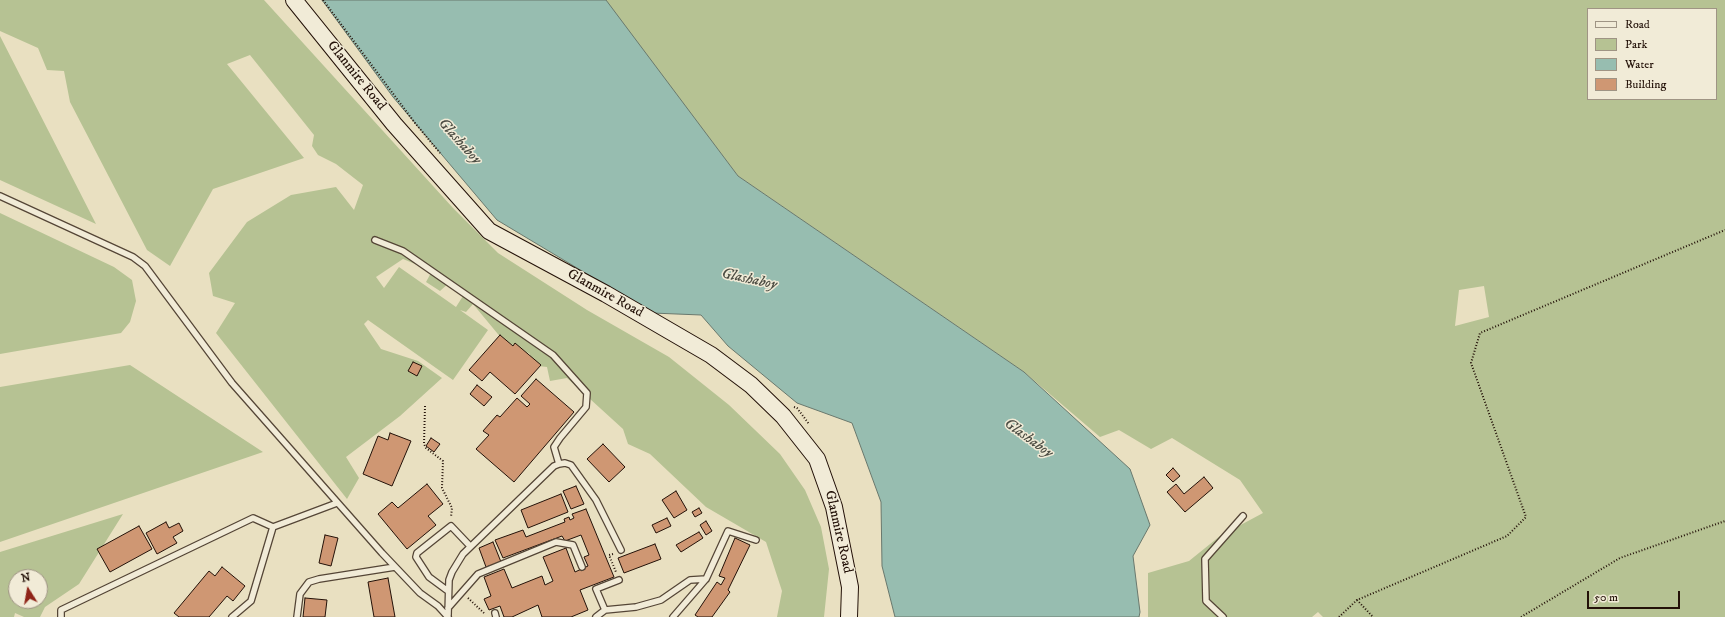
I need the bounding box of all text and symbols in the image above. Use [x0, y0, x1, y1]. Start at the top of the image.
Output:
legend [1587, 8, 1717, 100]
text: Road [1625, 17, 1650, 32]
text: Park [1625, 37, 1647, 52]
street label: Glanmire Road [323, 38, 389, 114]
text: Water [1625, 57, 1654, 72]
text: Building [1625, 77, 1666, 92]
water label: Glashaboy [434, 115, 484, 169]
water label: Glashaboy [720, 265, 778, 295]
street label: Glanmire Road [564, 266, 646, 322]
water label: Glashaboy [1000, 415, 1056, 463]
street label: Glanmire Road [820, 489, 856, 575]
north arrow [8, 569, 48, 609]
text: N [20, 570, 32, 586]
scale bar [1589, 583, 1682, 609]
text: 50 m [1594, 590, 1618, 605]

